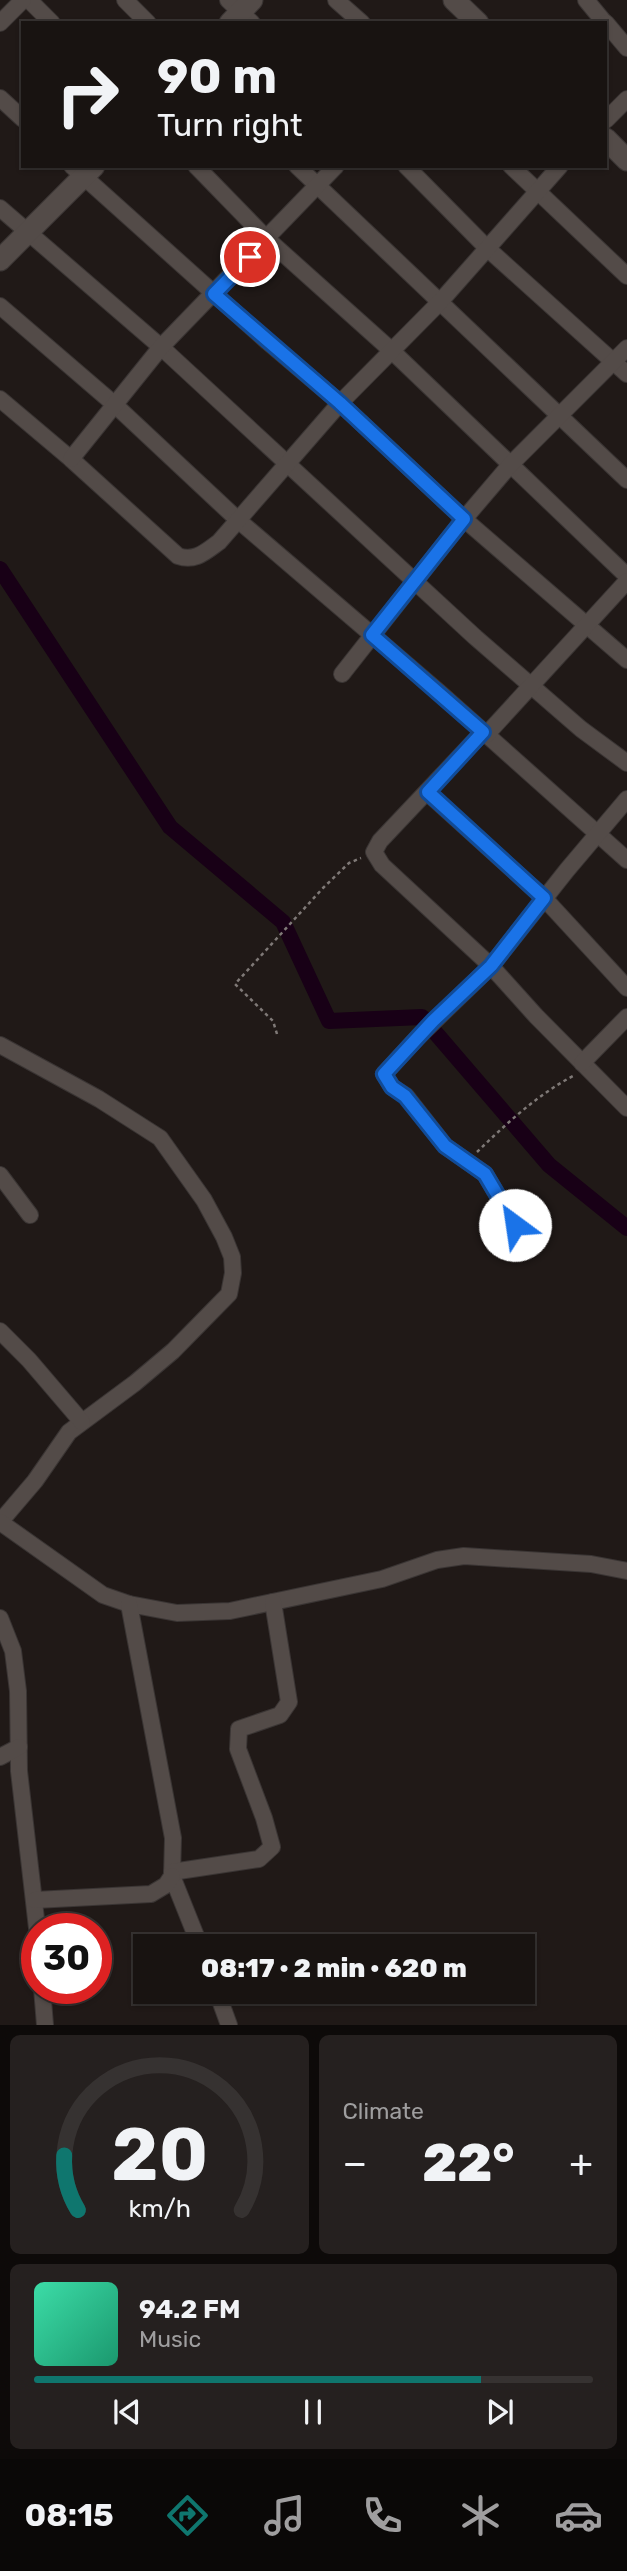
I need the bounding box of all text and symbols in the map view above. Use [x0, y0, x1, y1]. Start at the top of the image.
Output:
text: 90 m [157, 47, 277, 105]
icon: right [42, 49, 133, 140]
text: Turn right [157, 106, 302, 144]
pin [220, 227, 280, 287]
icon: arrive [231, 238, 269, 276]
position arrow [478, 1188, 552, 1262]
speed limit sign: 30 [21, 1913, 112, 2004]
text: 08:17 · 2 min · 620 m [201, 1953, 467, 1984]
text: Climate [343, 2097, 424, 2125]
text: 20 [111, 2113, 208, 2199]
text: 22° [422, 2132, 514, 2194]
text: − [343, 2140, 367, 2186]
text: + [569, 2140, 593, 2186]
text: km/h [128, 2194, 190, 2223]
text: 94.2 FM [139, 2294, 240, 2325]
text: Music [139, 2325, 201, 2353]
icon: previous [108, 2393, 146, 2431]
icon: pause [294, 2393, 332, 2431]
icon: next [481, 2393, 519, 2431]
icon: directions [163, 2491, 212, 2540]
icon: music [260, 2491, 309, 2540]
icon: phone [358, 2491, 407, 2540]
icon: climate [456, 2491, 505, 2540]
icon: car [554, 2491, 603, 2540]
text: 08:15 [24, 2496, 114, 2534]

